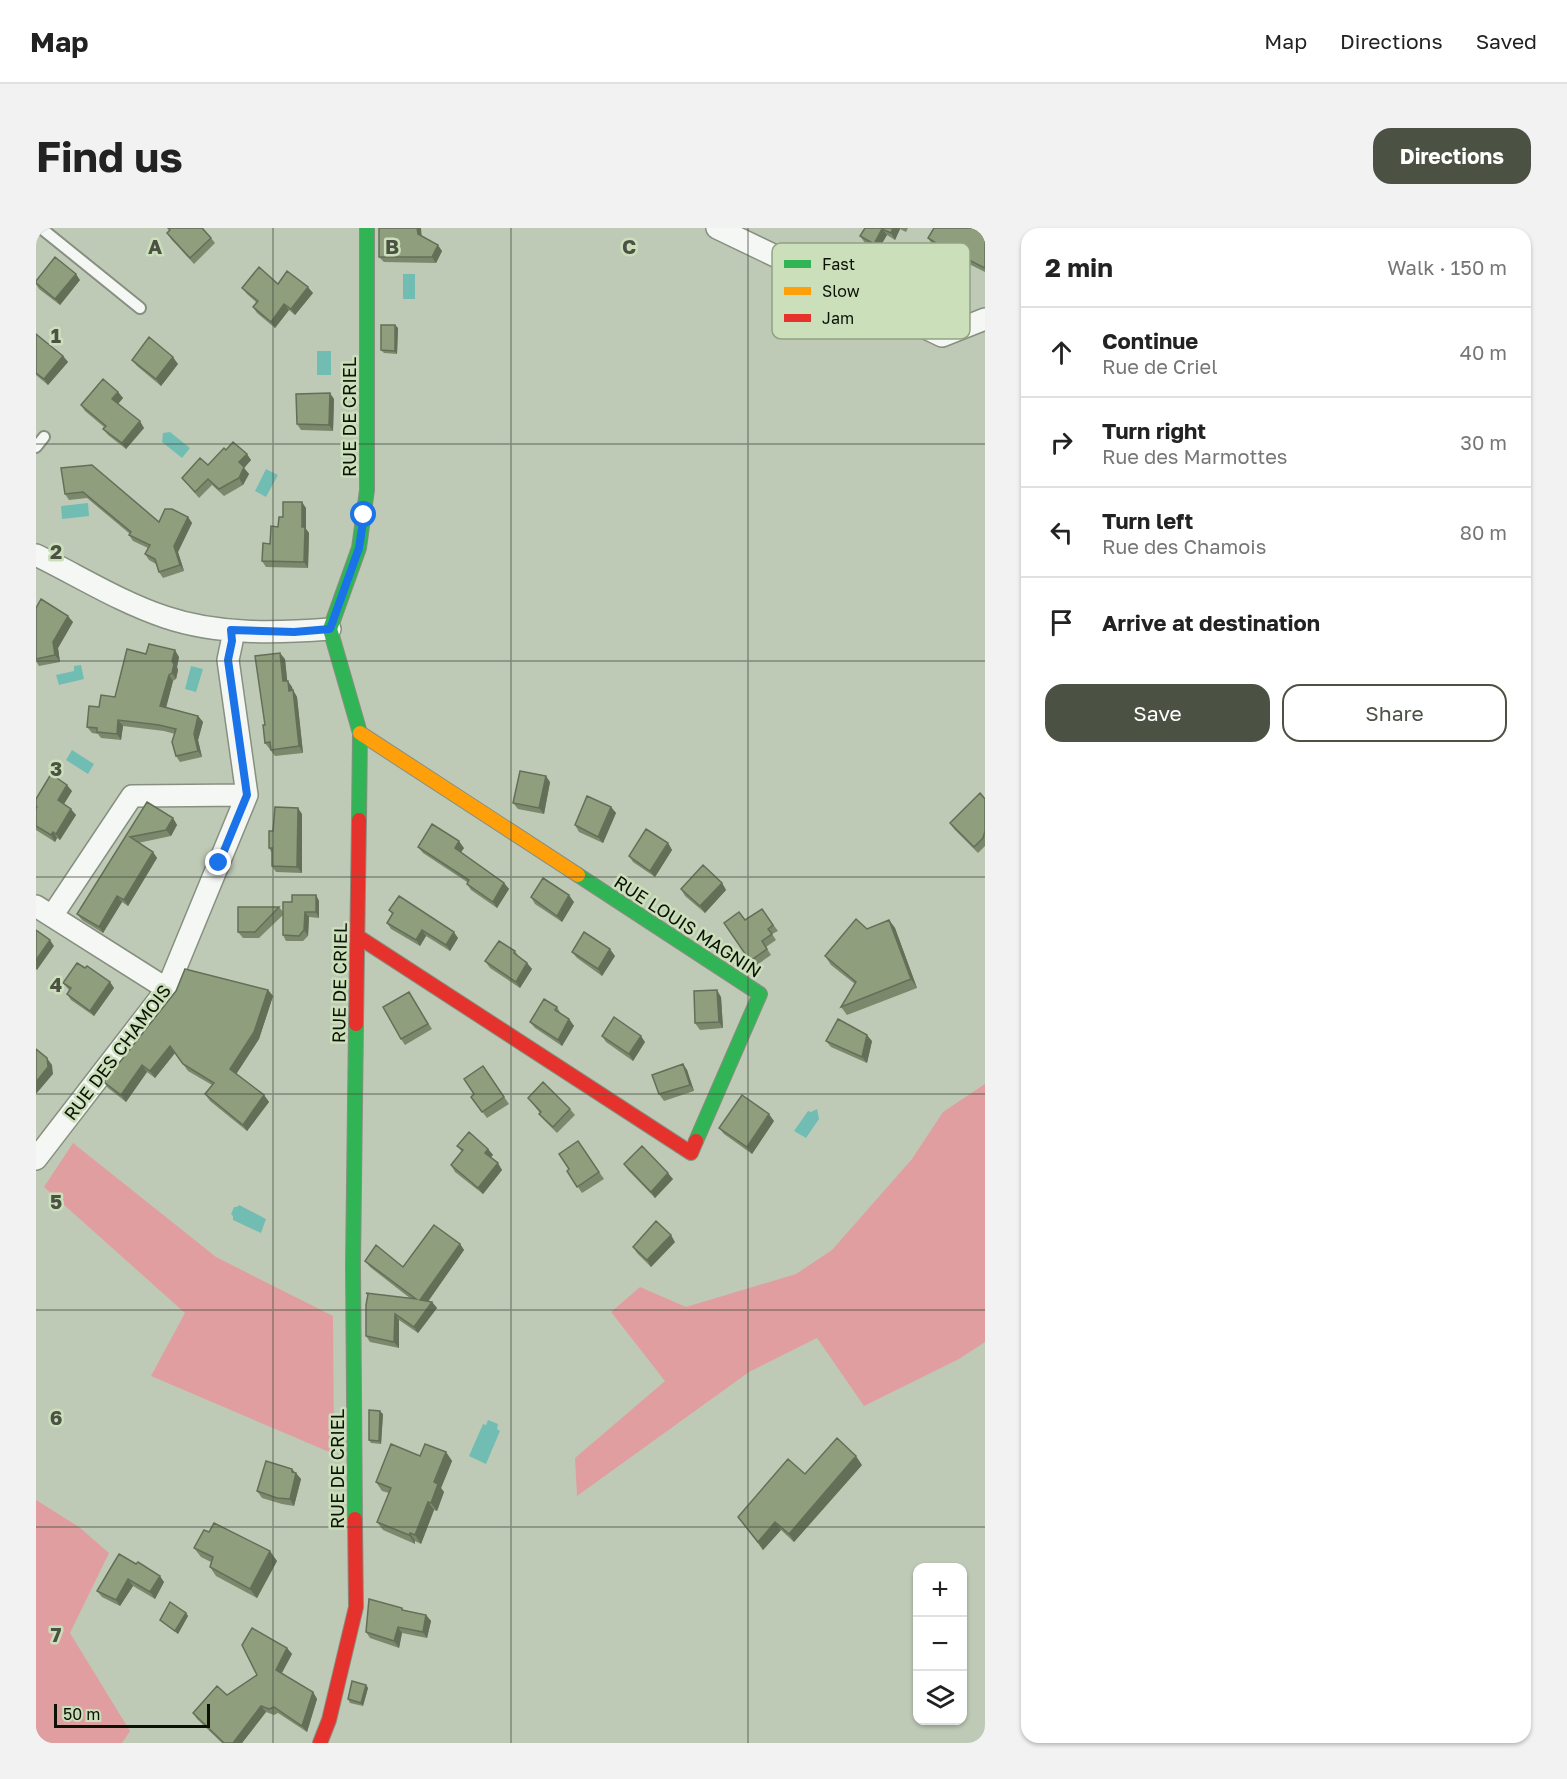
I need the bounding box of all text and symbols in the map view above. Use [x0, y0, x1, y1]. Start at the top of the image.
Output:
text: Map [30, 25, 88, 58]
text: Map [1264, 28, 1307, 54]
text: Directions [1340, 28, 1443, 54]
text: Saved [1476, 28, 1537, 54]
button: Directions [1373, 128, 1531, 184]
text: Find us [36, 131, 183, 181]
text: A [148, 234, 162, 258]
text: B [385, 234, 399, 258]
text: C [622, 234, 636, 258]
legend [772, 243, 970, 339]
text: 2 min [1045, 252, 1113, 283]
text: Fast [822, 254, 855, 274]
text: Walk · 150 m [1387, 255, 1507, 279]
text: Slow [822, 281, 860, 301]
text: Jam [822, 308, 854, 328]
text: 1 [51, 323, 61, 347]
text: Continue [1102, 327, 1198, 354]
icon: ahead [1045, 336, 1078, 369]
text: 40 m [1460, 340, 1507, 364]
text: Rue de Criel [1102, 354, 1218, 378]
street label: RUE DE CRIEL [338, 357, 360, 477]
text: Turn right [1102, 417, 1206, 444]
icon: right [1045, 426, 1078, 459]
text: 30 m [1460, 430, 1507, 454]
text: Rue des Marmottes [1102, 444, 1287, 468]
route start [350, 501, 376, 527]
text: Turn left [1102, 507, 1193, 534]
icon: left [1045, 516, 1078, 549]
text: 80 m [1460, 520, 1507, 544]
text: Rue des Chamois [1102, 534, 1266, 558]
text: 2 [50, 539, 62, 563]
icon: arrive [1045, 606, 1078, 639]
text: Arrive at destination [1102, 609, 1320, 636]
button: Save [1045, 684, 1270, 742]
button: Share [1282, 684, 1507, 742]
text: 3 [50, 756, 62, 780]
route end [205, 849, 231, 875]
street label: RUE LOUIS MAGNIN [610, 870, 766, 982]
street label: RUE DE CRIEL [327, 923, 351, 1043]
text: 4 [50, 972, 62, 996]
street label: RUE DES CHAMOIS [59, 980, 175, 1124]
text: 5 [50, 1189, 62, 1213]
text: 6 [50, 1405, 62, 1429]
street label: RUE DE CRIEL [326, 1409, 348, 1529]
map controls [913, 1563, 967, 1725]
button: + [913, 1563, 967, 1617]
button: − [913, 1617, 967, 1671]
text: 7 [51, 1622, 62, 1646]
button: layers [913, 1671, 967, 1725]
scale bar [54, 1701, 210, 1728]
text: 50 m [63, 1704, 100, 1724]

